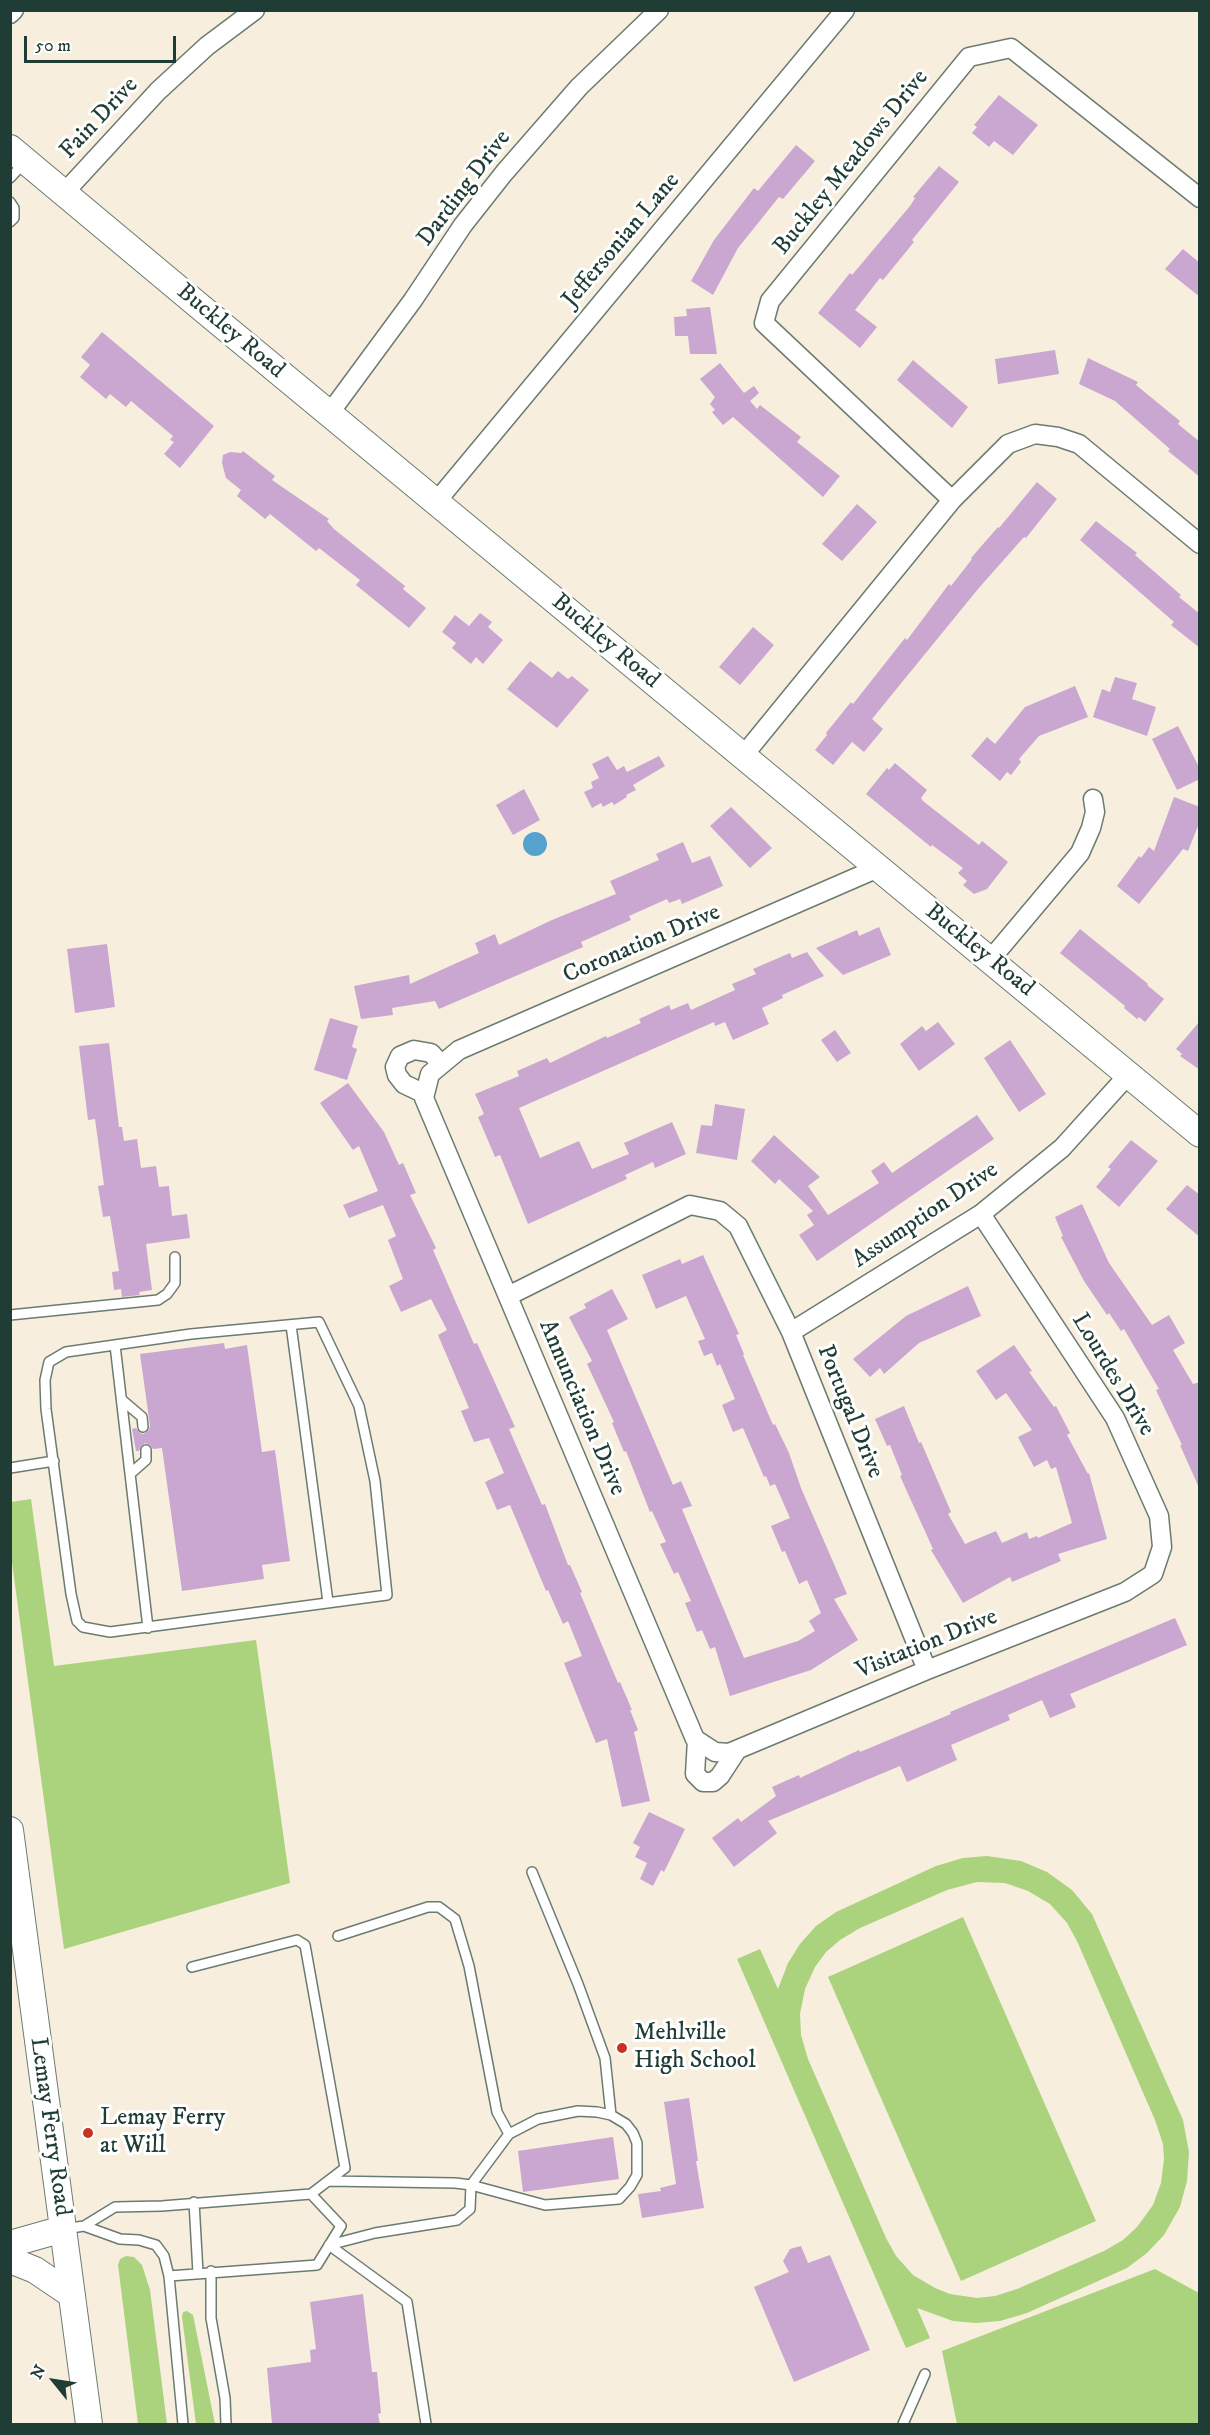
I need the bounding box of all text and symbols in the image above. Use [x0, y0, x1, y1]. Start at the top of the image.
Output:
scale bar [27, 24, 178, 62]
text: 50 m [35, 35, 71, 57]
street label: Buckley Meadows Drive [768, 65, 936, 261]
street label: Fain Drive [55, 72, 145, 166]
street label: Darding Drive [412, 125, 518, 253]
street label: Jeffersonian Lane [557, 168, 687, 314]
street label: Buckley Road [170, 278, 290, 386]
street label: Buckley Road [545, 588, 665, 696]
street label: Buckley Road [919, 898, 1039, 1004]
street label: Coronation Drive [559, 899, 725, 991]
street label: Assumption Drive [848, 1157, 1004, 1275]
street label: Lourdes Drive [1064, 1308, 1160, 1442]
street label: Annunciation Drive [531, 1316, 631, 1500]
street label: Portugal Drive [809, 1341, 889, 1483]
street label: Visitation Drive [852, 1604, 1002, 1686]
place label: Mehlville High School [634, 2020, 756, 2076]
street label: Lemay Ferry Road [22, 2036, 76, 2218]
marker: Mehlville High School [615, 2041, 629, 2055]
place label: Lemay Ferry at Will [100, 2105, 225, 2161]
marker: Lemay Ferry at Will [81, 2126, 95, 2140]
north arrow [24, 2351, 84, 2411]
text: N [26, 2361, 50, 2383]

